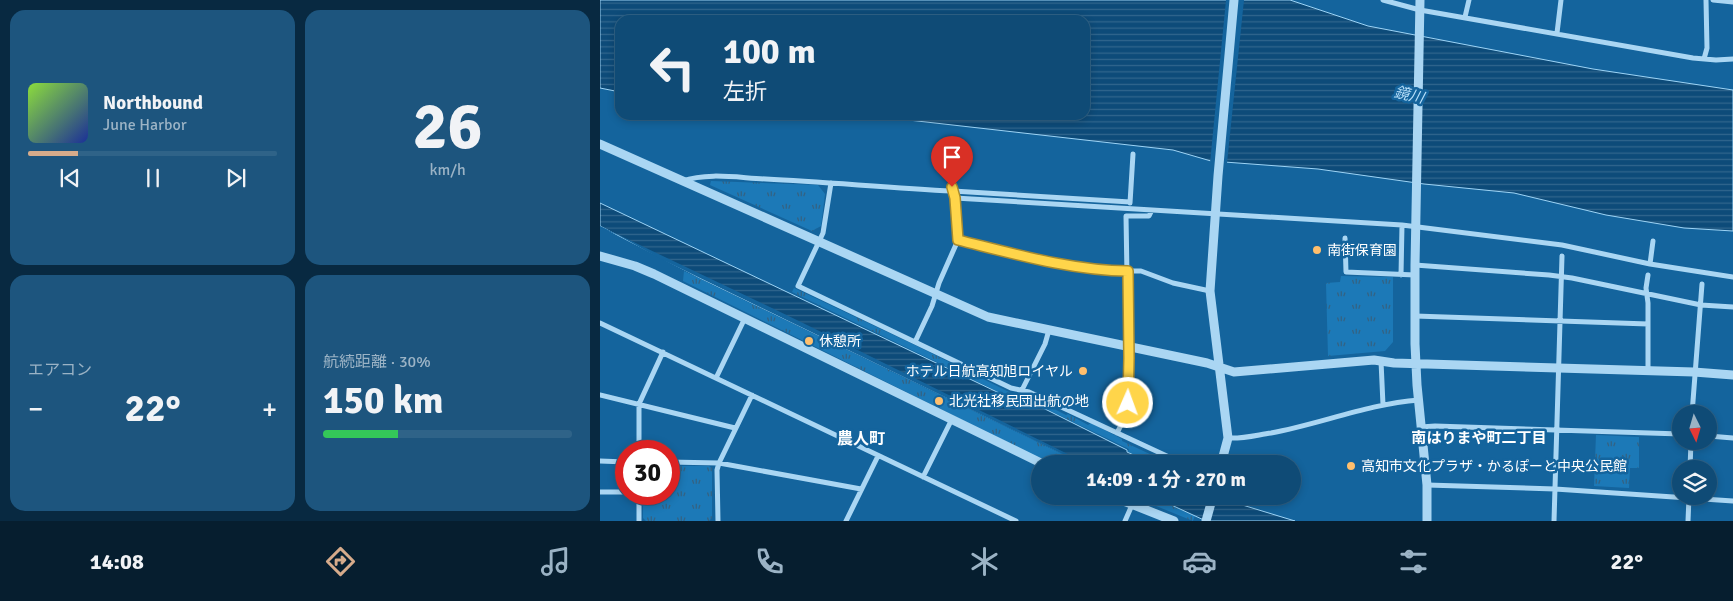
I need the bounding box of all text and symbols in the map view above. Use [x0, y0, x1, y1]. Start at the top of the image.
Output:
text: 100 m [723, 30, 816, 73]
icon: left [640, 35, 705, 100]
text: 左折 [723, 78, 767, 105]
water label: 鏡川 [1392, 83, 1428, 108]
text: 26 [412, 87, 483, 167]
text: Northbound [103, 91, 203, 115]
text: June Harbor [103, 115, 187, 135]
pin [931, 136, 973, 187]
icon: arrive [938, 143, 966, 171]
text: km/h [429, 160, 466, 180]
icon: previous [56, 164, 84, 192]
icon: pause [139, 164, 167, 192]
icon: next [222, 164, 250, 192]
place label: 南街保育園 [1327, 242, 1397, 259]
marker: 南街保育園 [1311, 244, 1323, 256]
place label: 休憩所 [819, 333, 861, 350]
marker: 休憩所 [803, 335, 815, 347]
text: 航続距離 · 30% [323, 352, 431, 372]
text: エアコン [28, 360, 92, 380]
place label: ホテル日航高知旭ロイヤル [905, 363, 1073, 380]
marker: ホテル日航高知旭ロイヤル [1077, 365, 1089, 377]
position arrow [1101, 376, 1153, 428]
text: 150 km [323, 377, 444, 424]
text: 22° [124, 385, 181, 432]
text: − [28, 392, 43, 426]
text: + [262, 392, 277, 426]
place label: 北光社移民団出航の地 [949, 393, 1089, 410]
marker: 北光社移民団出航の地 [933, 395, 945, 407]
north arrow [1672, 405, 1718, 450]
map controls [1672, 405, 1717, 505]
district label: 農人町 [837, 429, 885, 449]
district label: 南はりまや町二丁目 [1411, 429, 1547, 447]
speed limit sign: 30 [615, 440, 680, 505]
place label: 高知市文化プラザ・かるぽーと中央公民館 [1361, 458, 1627, 475]
marker: 高知市文化プラザ・かるぽーと中央公民館 [1345, 460, 1357, 472]
button: layers [1672, 460, 1717, 505]
text: 14:09 · 1 分 · 270 m [1086, 468, 1246, 492]
icon: directions [323, 544, 358, 579]
icon: music [538, 544, 573, 579]
icon: phone [752, 544, 787, 579]
icon: climate [967, 544, 1002, 579]
icon: car [1182, 544, 1217, 579]
icon: filters [1396, 544, 1431, 579]
text: 14:08 [90, 548, 144, 575]
text: 22° [1611, 548, 1643, 575]

